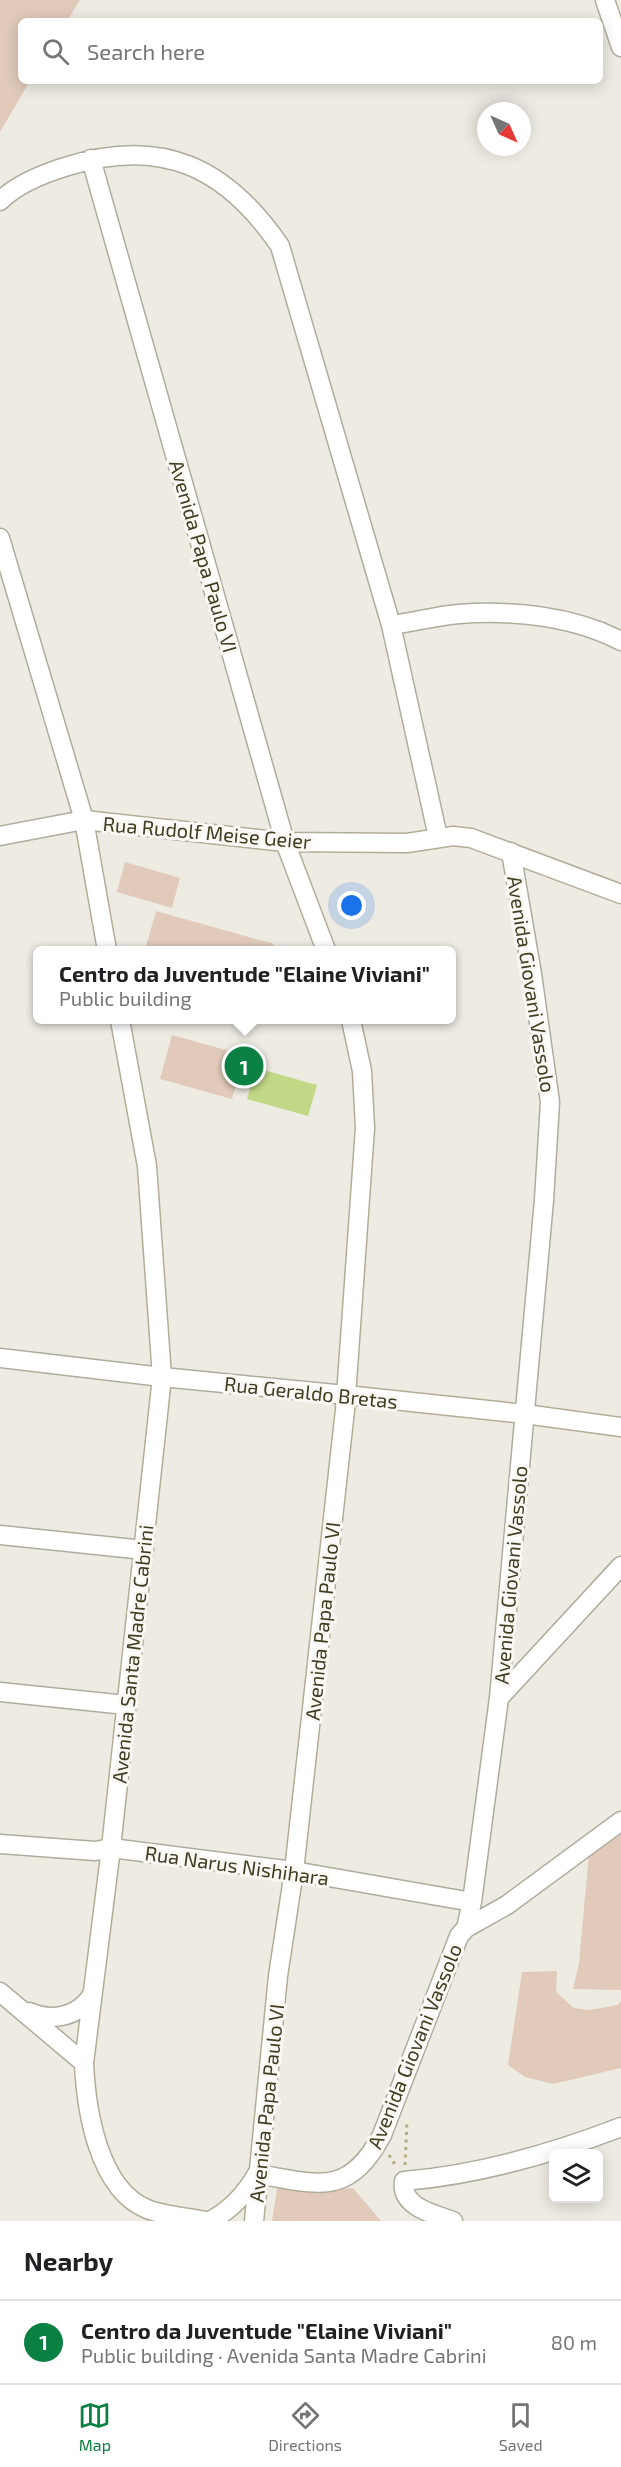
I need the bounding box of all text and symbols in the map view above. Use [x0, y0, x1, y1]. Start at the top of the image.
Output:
search box [18, 18, 603, 84]
icon: search [39, 35, 72, 68]
text: Search here [87, 38, 205, 64]
north arrow [477, 102, 531, 156]
street label: Avenida Papa Paulo VI [165, 457, 243, 655]
street label: Rua Rudolf Meise Geier [102, 811, 312, 853]
street label: Avenida Giovani Vassolo [503, 874, 561, 1094]
your location [337, 891, 366, 920]
popup [33, 946, 456, 1024]
text: Centro da Juventude "Elaine Viviani" [59, 960, 430, 986]
text: Public building [59, 986, 192, 1010]
pin: 1 [224, 1044, 264, 1088]
street label: Rua Geraldo Bretas [223, 1371, 399, 1413]
street label: Avenida Giovani Vassolo [488, 1465, 532, 1685]
street label: Avenida Papa Paulo VI [300, 1521, 344, 1721]
street label: Avenida Santa Madre Cabrini [106, 1524, 158, 1784]
street label: Rua Narus Nishihara [143, 1840, 331, 1890]
street label: Avenida Giovani Vassolo [362, 1940, 466, 2152]
street label: Avenida Papa Paulo VI [244, 2003, 288, 2203]
map controls [549, 2149, 603, 2203]
button: layers [549, 2149, 603, 2203]
text: Nearby [24, 2245, 113, 2276]
text: Centro da Juventude "Elaine Viviani" [81, 2317, 452, 2343]
text: 1 [39, 2330, 48, 2354]
text: 80 m [551, 2330, 597, 2354]
text: Public building · Avenida Santa Madre Cabrini [81, 2343, 487, 2367]
tab: Map [78, 2399, 111, 2454]
tab: Directions [268, 2399, 342, 2454]
tab: Saved [499, 2399, 543, 2454]

